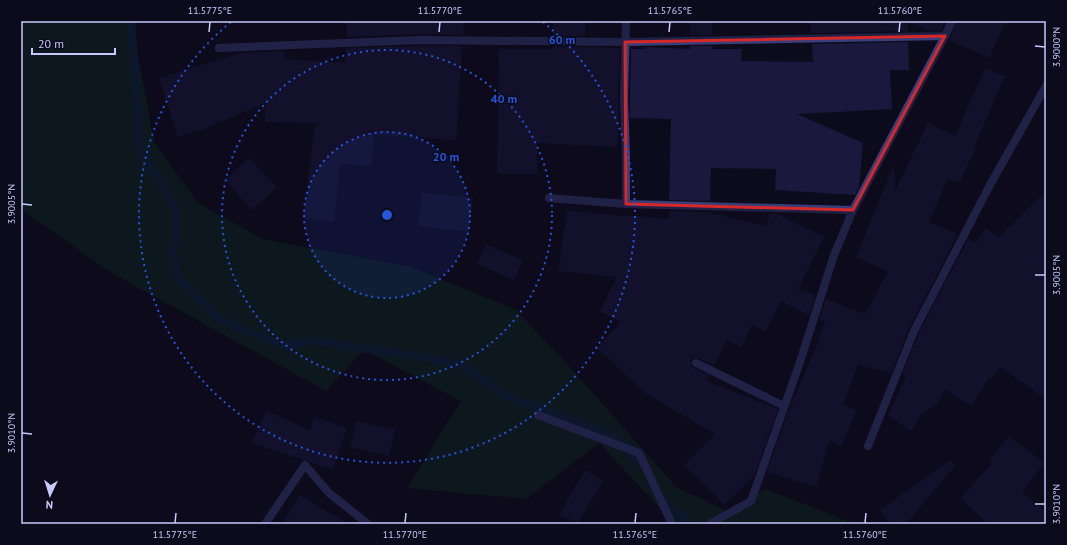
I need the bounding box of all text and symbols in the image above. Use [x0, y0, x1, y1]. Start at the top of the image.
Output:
text: 11.5775°E [188, 4, 232, 17]
text: 11.5770°E [418, 4, 462, 17]
text: 11.5765°E [648, 4, 692, 17]
text: 11.5760°E [878, 4, 922, 17]
text: 3.9000°N [1050, 27, 1063, 67]
scale bar [32, 30, 115, 56]
text: 60 m [549, 32, 575, 47]
text: 20 m [38, 36, 64, 51]
text: 40 m [491, 91, 517, 106]
text: 20 m [433, 149, 459, 164]
text: 3.9005°N [5, 184, 18, 224]
centre of rings [380, 208, 394, 222]
text: 3.9005°N [1050, 255, 1063, 295]
text: 3.9010°N [5, 413, 18, 453]
north arrow [30, 475, 70, 515]
text: 3.9010°N [1050, 484, 1063, 524]
text: N [45, 498, 53, 512]
text: 11.5775°E [153, 528, 197, 541]
text: 11.5770°E [383, 528, 427, 541]
text: 11.5765°E [613, 528, 657, 541]
text: 11.5760°E [843, 528, 887, 541]

